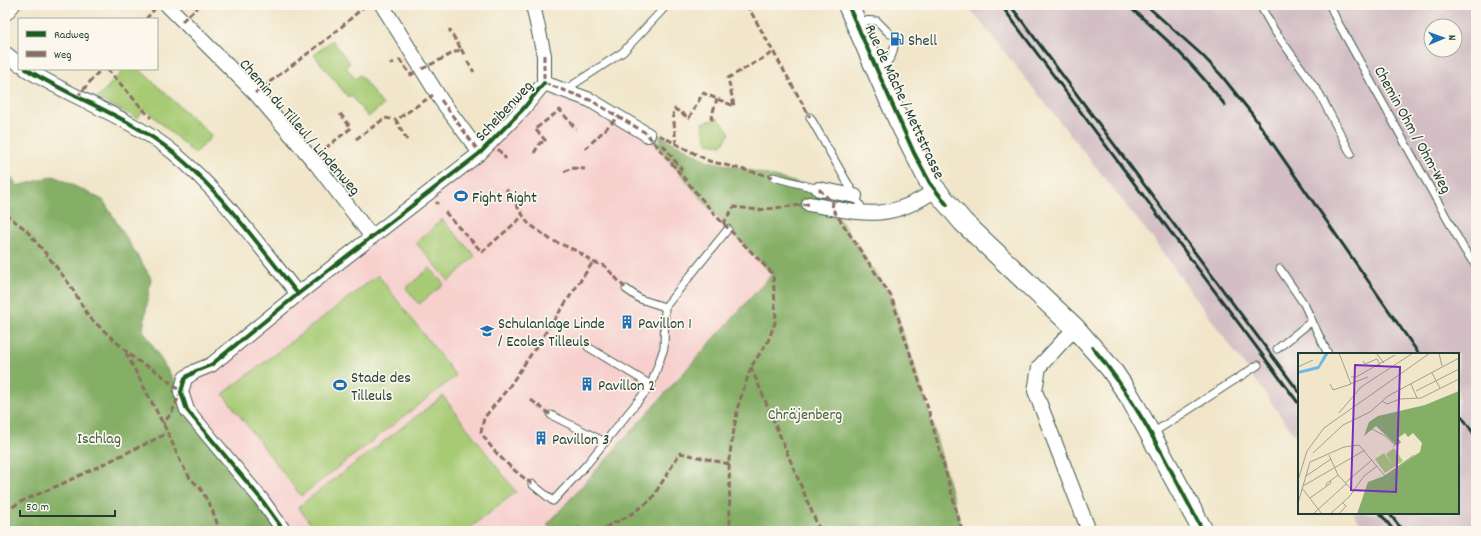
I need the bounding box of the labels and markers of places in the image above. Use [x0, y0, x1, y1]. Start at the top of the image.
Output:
place label: Shell [908, 30, 937, 53]
fuel station icon: Shell [889, 31, 905, 47]
place label: Fight Right [472, 187, 537, 210]
sports icon: Fight Right [453, 188, 469, 204]
place label: Schulanlage Linde / Ecoles Tilleuls [498, 313, 605, 354]
place label: Pavillon 1 [638, 313, 692, 336]
building icon: Pavillon 1 [619, 314, 635, 330]
school or university icon: Schulanlage Linde / Ecoles Tilleuls [479, 323, 495, 339]
place label: Stade des Tilleuls [351, 367, 411, 408]
place label: Pavillon 2 [598, 375, 655, 398]
building icon: Pavillon 2 [579, 376, 595, 392]
sports icon: Stade des Tilleuls [332, 377, 348, 393]
place label: Pavillon 3 [552, 429, 609, 452]
building icon: Pavillon 3 [533, 430, 549, 446]

